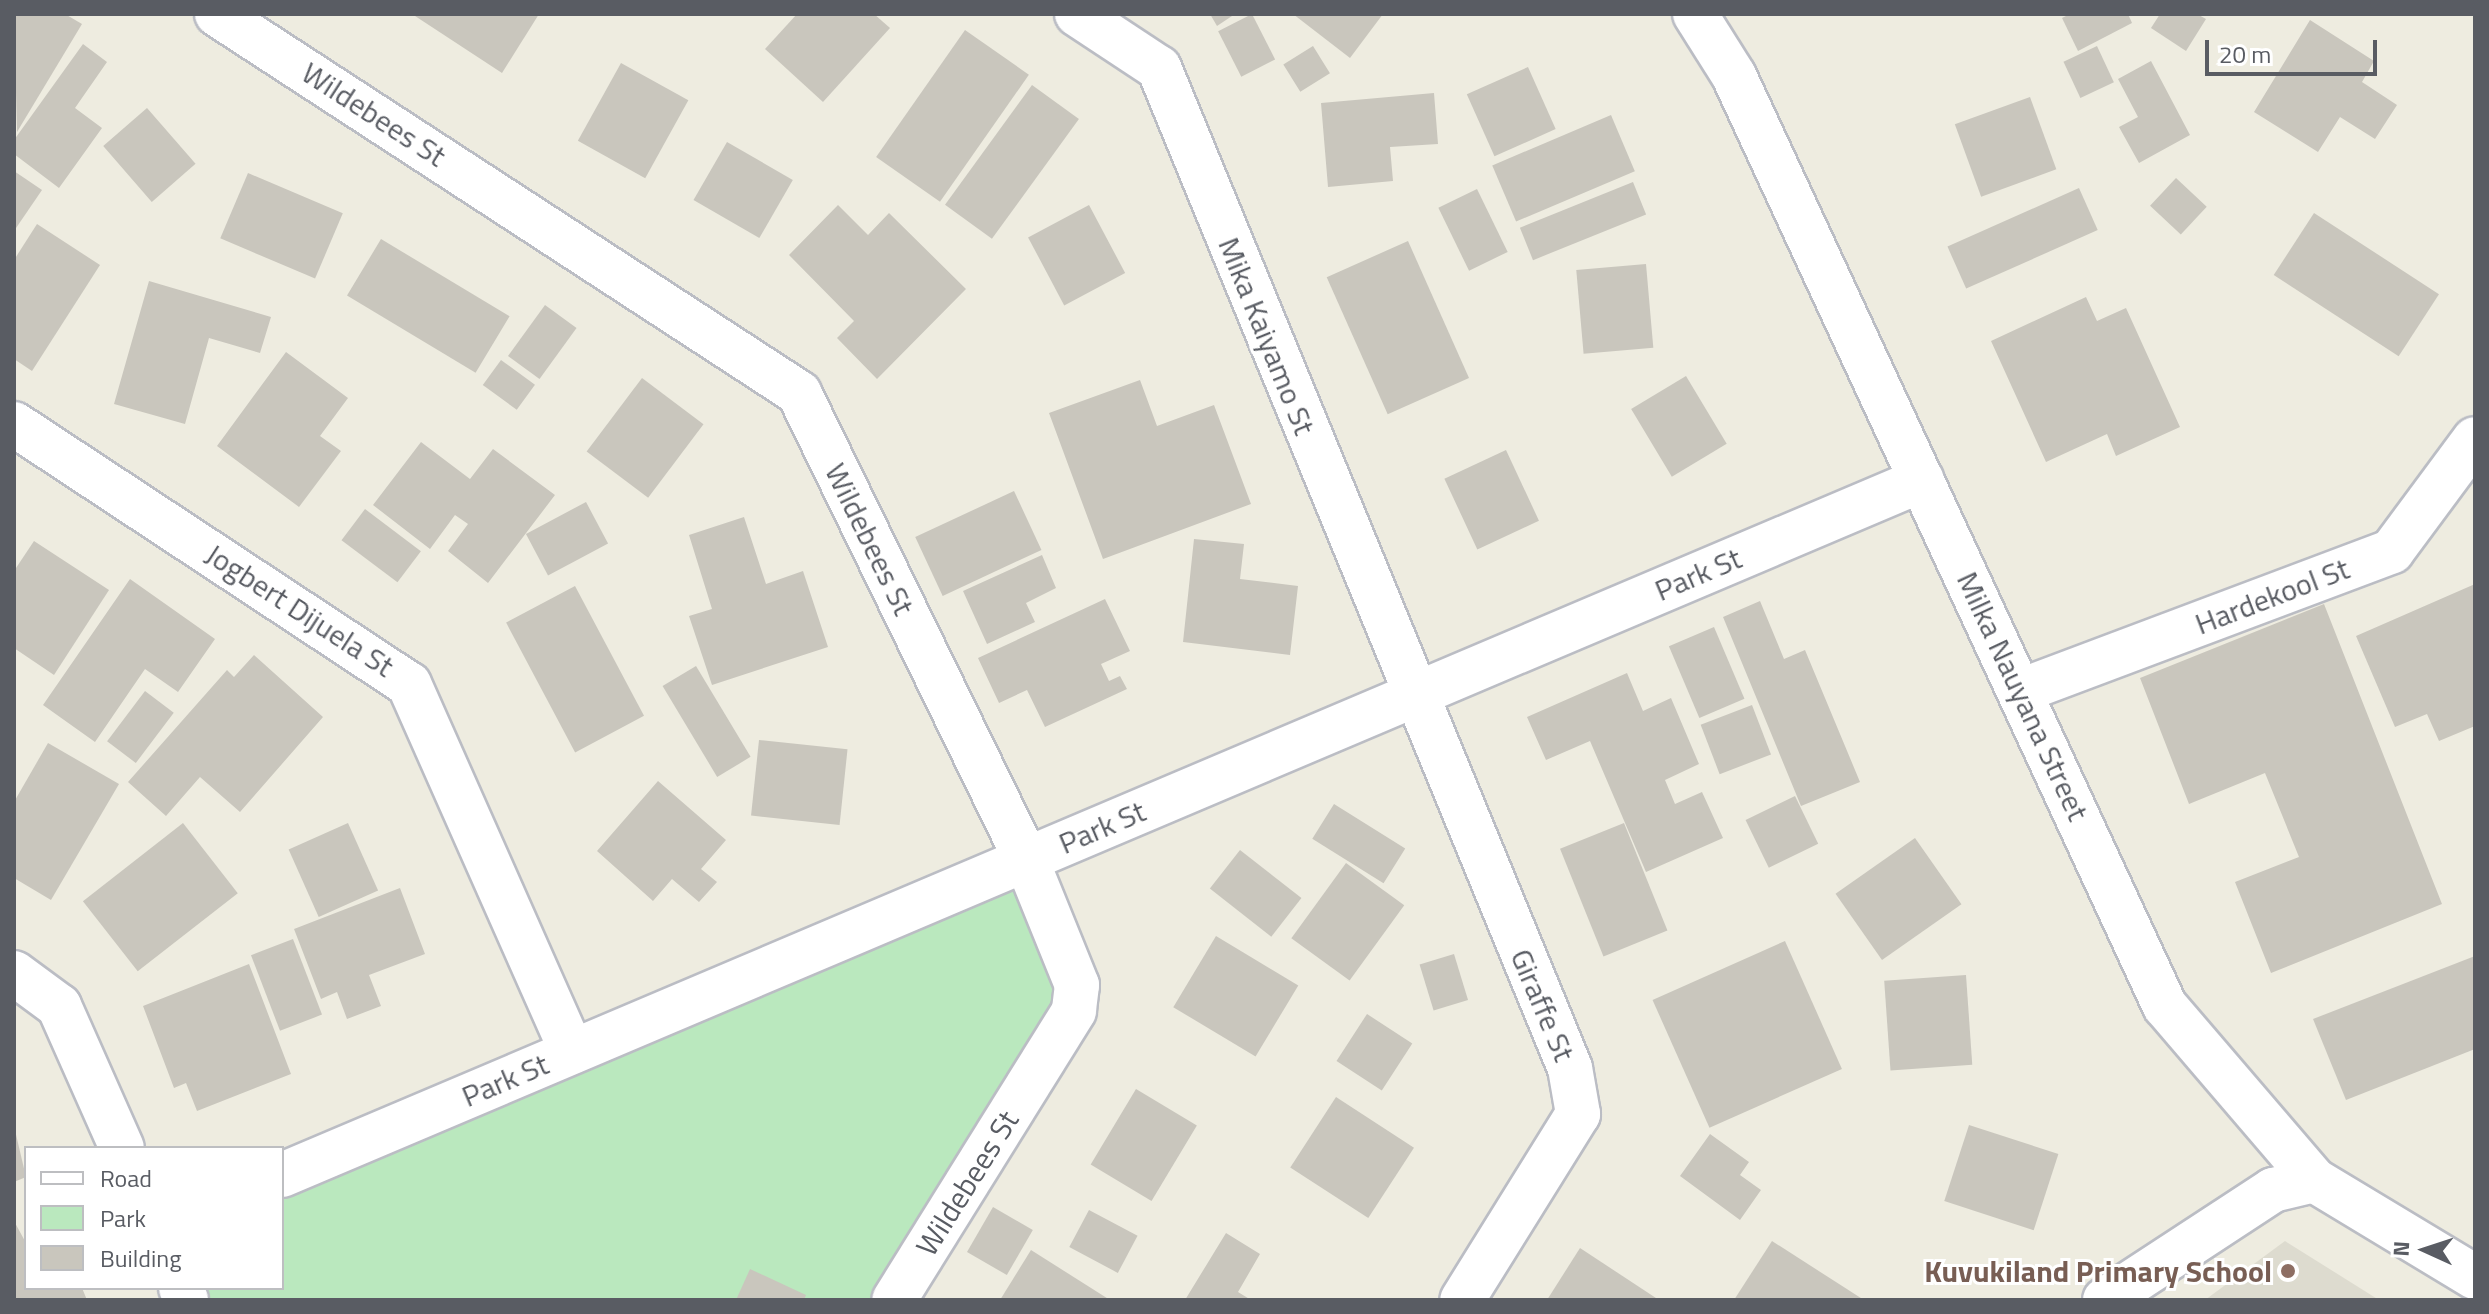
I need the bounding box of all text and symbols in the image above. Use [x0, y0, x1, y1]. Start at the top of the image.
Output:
scale bar [2209, 24, 2381, 74]
text: 20 m [2219, 36, 2271, 72]
street label: Wildebees St [295, 54, 453, 174]
street label: Mika Kaiyamo St [1211, 232, 1323, 440]
street label: Wildebees St [818, 457, 922, 621]
street label: Jogbert Dijuela St [199, 536, 401, 684]
street label: Park St [1649, 540, 1747, 608]
street label: Hardekool St [2190, 550, 2354, 642]
street label: Milka Nauyana Street [1950, 566, 2096, 826]
street label: Park St [1053, 793, 1151, 861]
street label: Giraffe St [1503, 944, 1583, 1066]
street label: Park St [456, 1046, 554, 1114]
street label: Wildebees St [908, 1104, 1026, 1262]
legend [24, 1146, 284, 1290]
text: Road [100, 1160, 152, 1196]
text: Park [100, 1200, 146, 1236]
north arrow [2385, 1210, 2465, 1290]
text: Building [100, 1240, 182, 1276]
text: N [2384, 1240, 2418, 1257]
place label: Kuvukiland Primary School [1924, 1253, 2272, 1289]
marker: Kuvukiland Primary School [2279, 1262, 2297, 1280]

